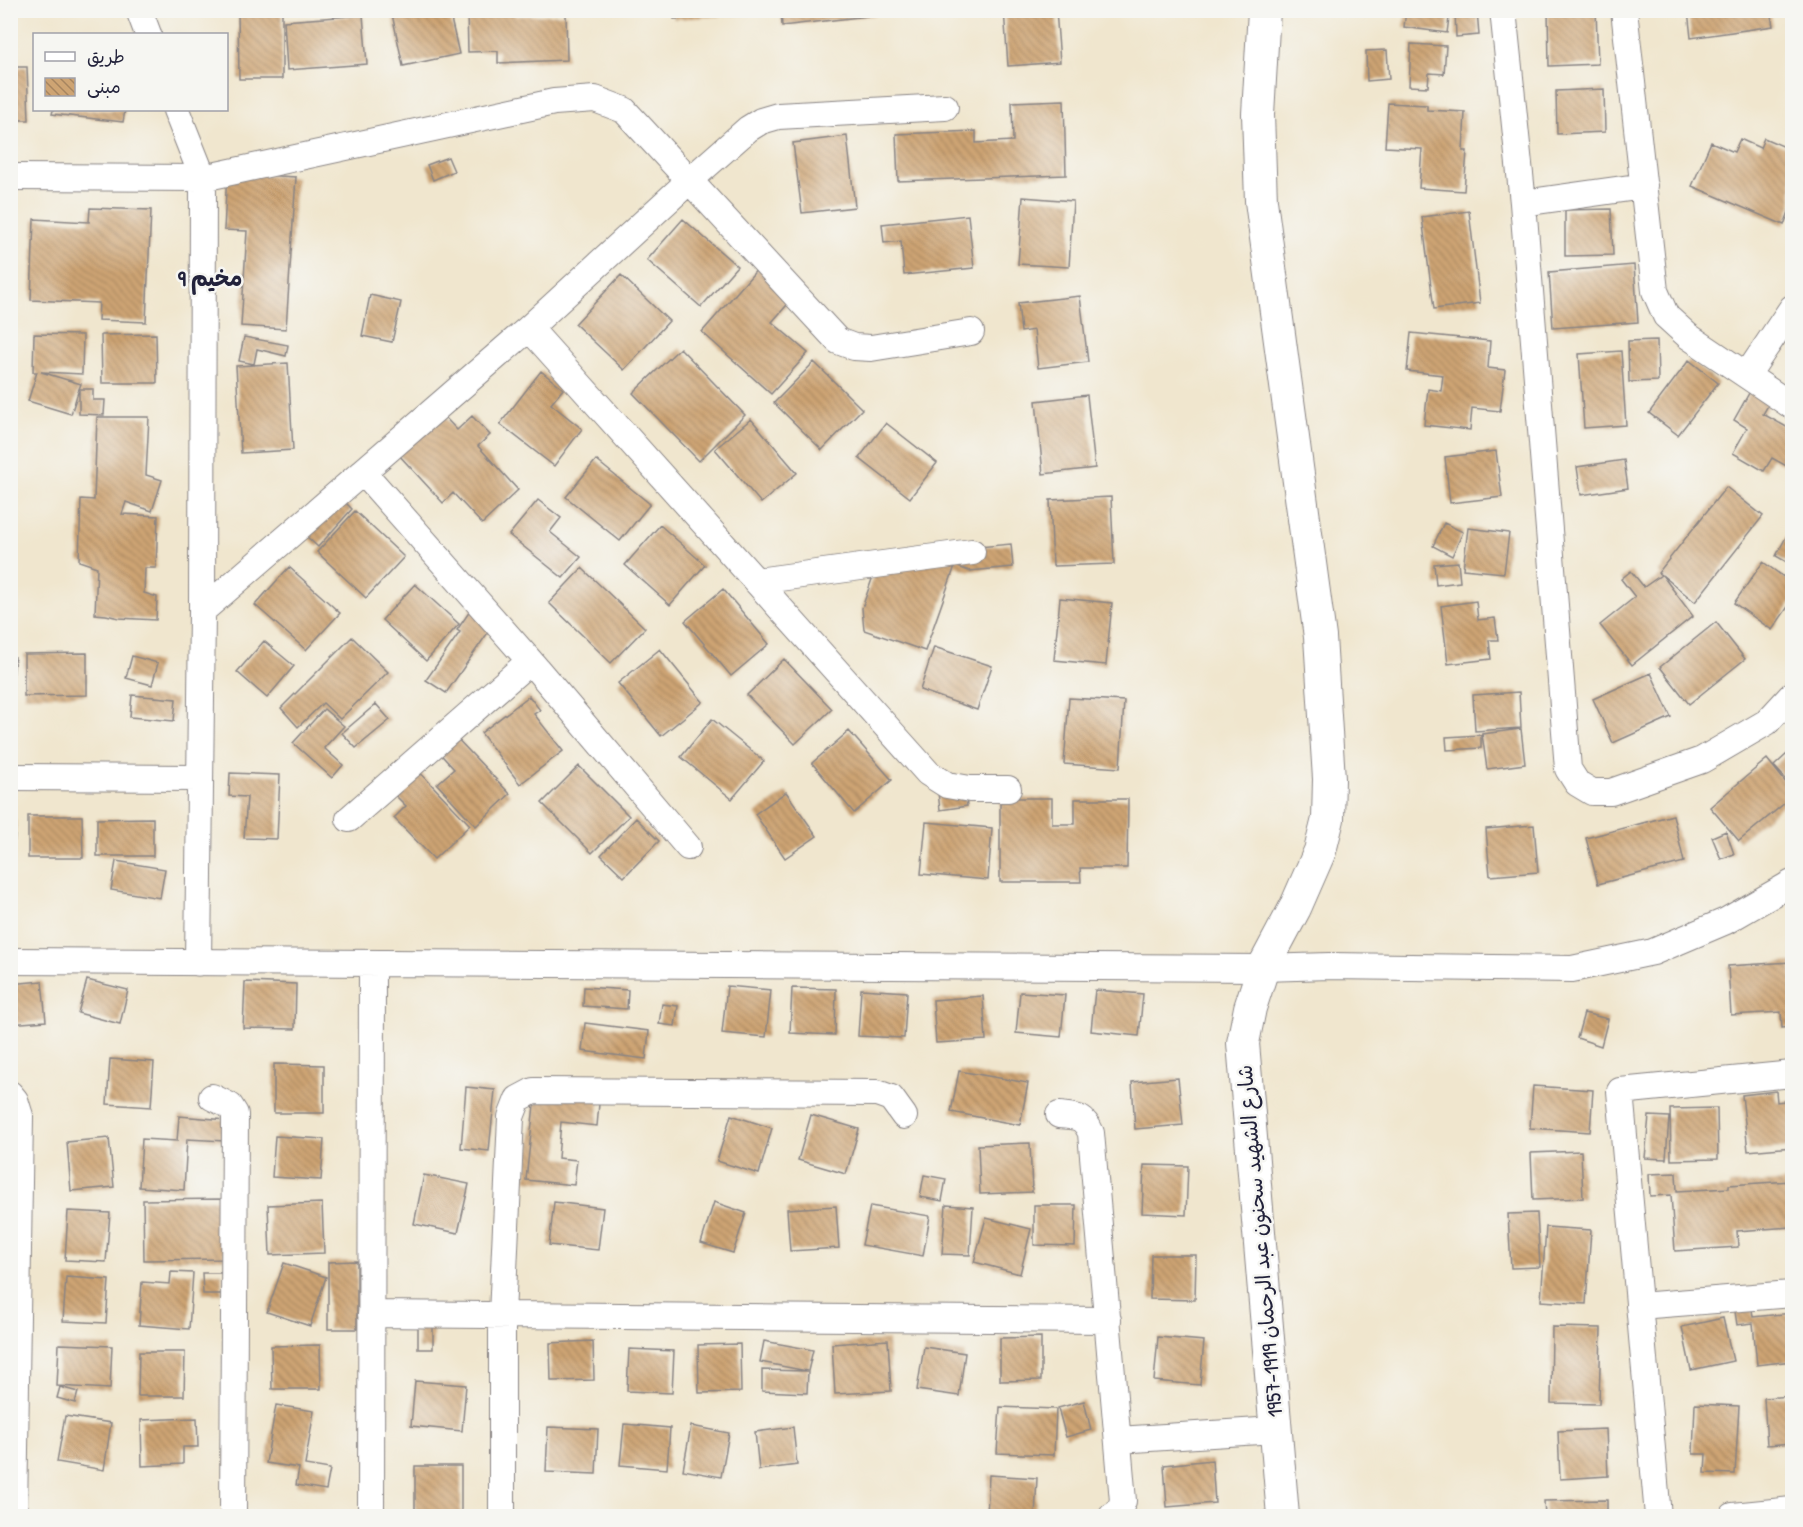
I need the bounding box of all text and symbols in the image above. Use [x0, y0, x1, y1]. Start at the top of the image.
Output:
legend [33, 33, 228, 111]
text: طريق [87, 44, 125, 69]
text: مبنى [87, 74, 121, 99]
district label: مخيم 9 [178, 263, 242, 295]
street label: شارع الشهيد سحنون عبد الرحمان 1919-1957 [1230, 1064, 1290, 1418]

